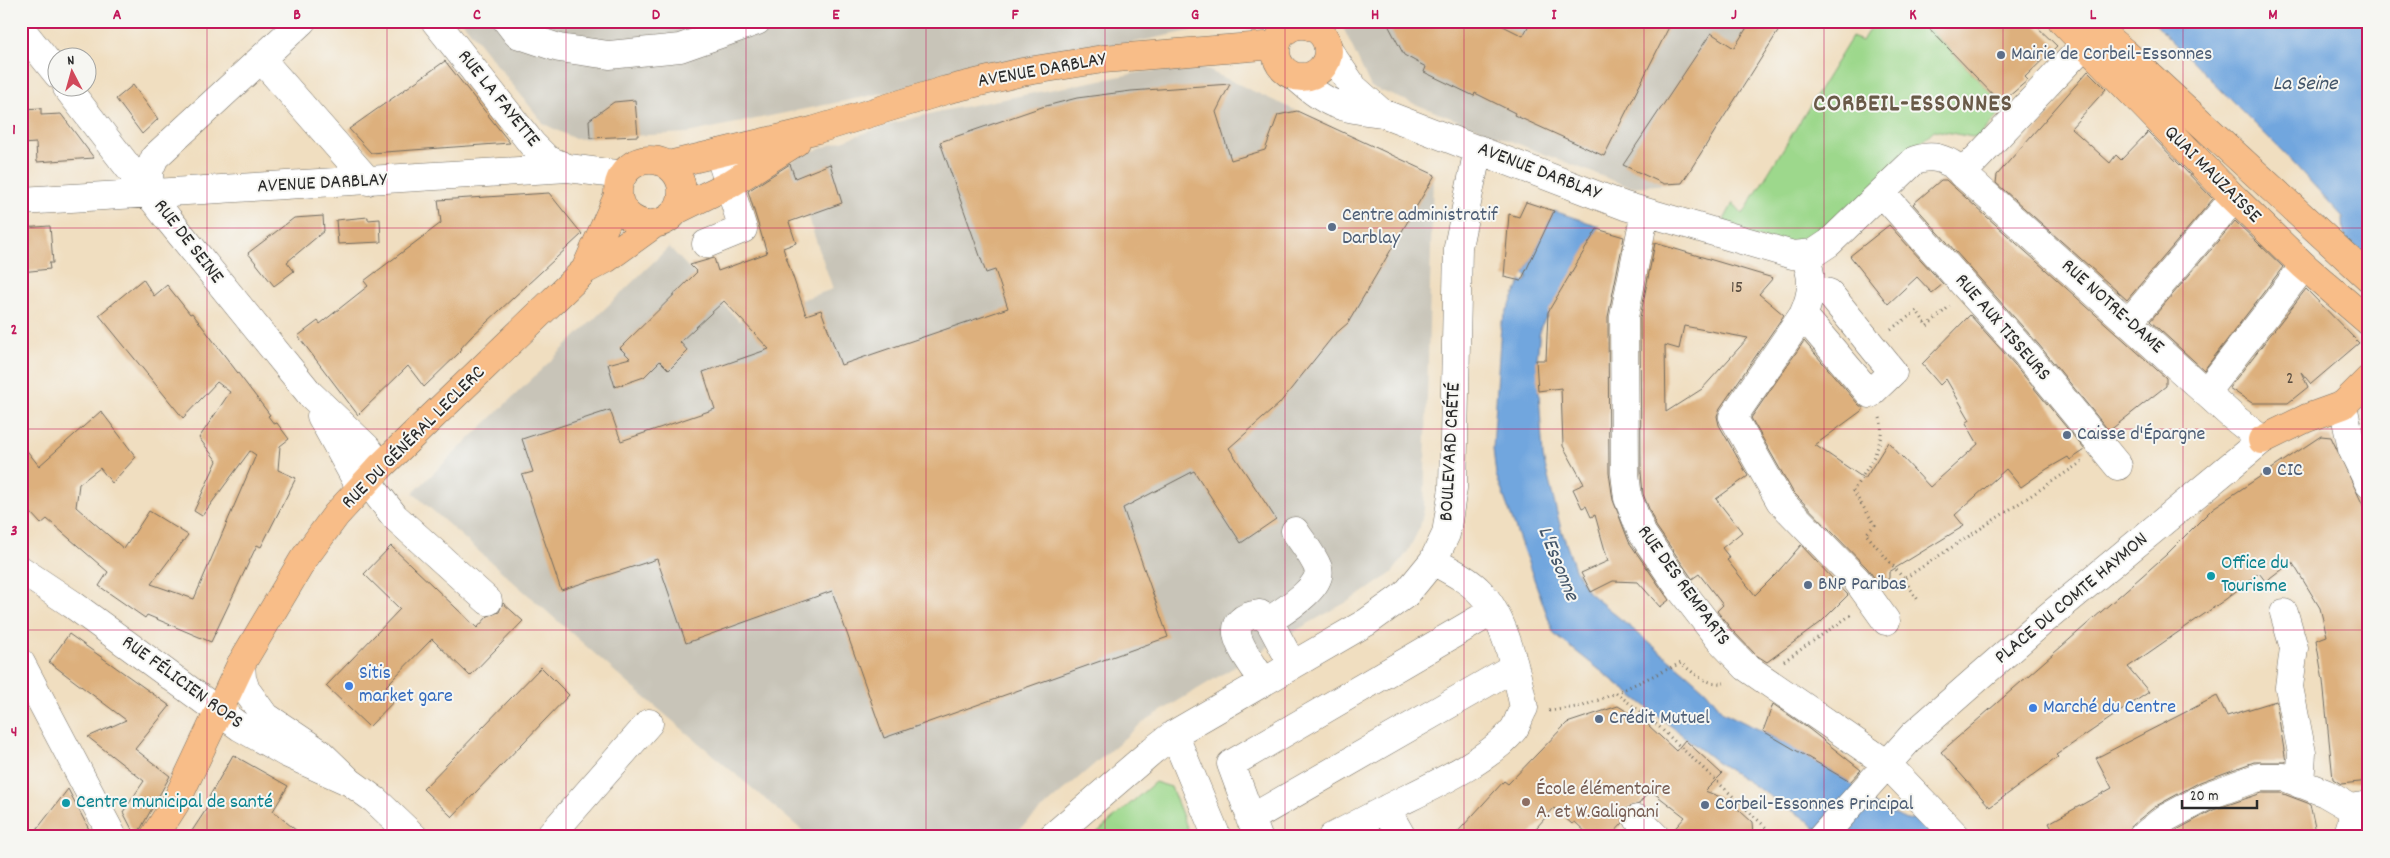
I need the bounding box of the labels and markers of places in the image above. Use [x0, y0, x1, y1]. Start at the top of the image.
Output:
place label: Mairie de Corbeil-Essonnes [2011, 41, 2212, 69]
marker: Mairie de Corbeil-Essonnes [1995, 49, 2007, 61]
place label: Centre administratif Darblay [1342, 202, 1499, 253]
marker: Centre administratif Darblay [1326, 221, 1338, 233]
place label: Caisse d'Épargne [2077, 421, 2206, 449]
marker: Caisse d'Épargne [2061, 429, 2073, 441]
place label: CIC [2277, 457, 2303, 485]
marker: CIC [2261, 465, 2273, 477]
place label: Office du Tourisme [2221, 550, 2289, 601]
marker: Office du Tourisme [2205, 570, 2217, 582]
place label: BNP Paribas [1818, 571, 1907, 599]
marker: BNP Paribas [1802, 579, 1814, 591]
place label: Sitis market gare [359, 660, 453, 711]
marker: Sitis market gare [343, 680, 355, 692]
place label: Marché du Centre [2043, 694, 2176, 722]
marker: Marché du Centre [2027, 702, 2039, 714]
place label: Crédit Mutuel [1609, 705, 1710, 733]
marker: Crédit Mutuel [1593, 713, 1605, 725]
place label: École élémentaire A. et W.Galignani [1536, 776, 1671, 827]
place label: Centre municipal de santé [76, 789, 273, 817]
place label: Corbeil-Essonnes Principal [1715, 791, 1914, 819]
marker: École élémentaire A. et W.Galignani [1520, 796, 1532, 808]
marker: Centre municipal de santé [60, 797, 72, 809]
marker: Corbeil-Essonnes Principal [1699, 799, 1711, 811]

